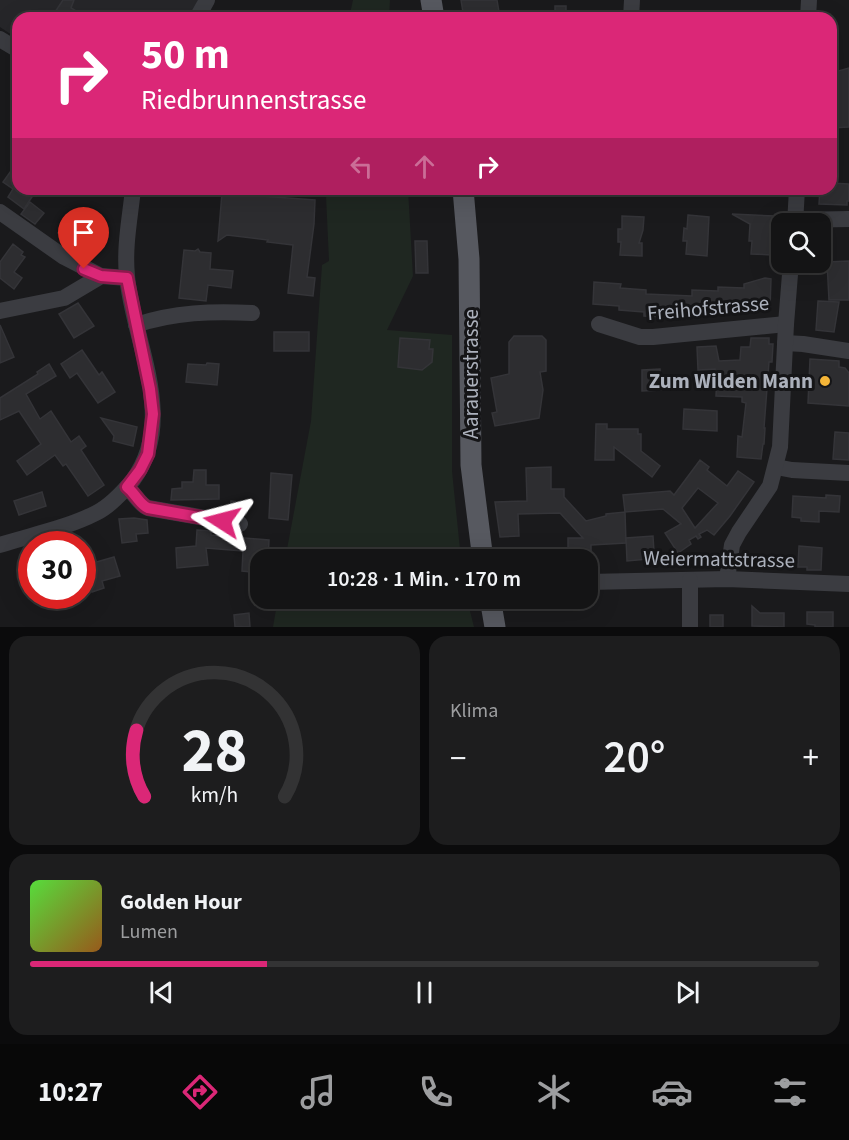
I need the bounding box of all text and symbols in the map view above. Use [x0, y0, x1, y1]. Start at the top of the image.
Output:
text: 50 m [141, 25, 230, 85]
icon: right [42, 36, 120, 114]
text: Riedbrunnenstrasse [141, 81, 366, 120]
icon: left [345, 150, 378, 183]
icon: ahead [408, 150, 441, 183]
icon: right [471, 150, 504, 183]
pin [58, 207, 109, 269]
map controls [771, 213, 831, 273]
button: search [771, 213, 831, 273]
icon: arrive [67, 216, 100, 249]
street label: Freihofstrasse [646, 288, 770, 328]
street label: Aarauerstrasse [456, 309, 486, 439]
place label: Zum Wilden Mann [649, 366, 813, 396]
marker: Zum Wilden Mann [818, 374, 832, 388]
position arrow [190, 489, 254, 553]
speed limit sign: 30 [18, 531, 96, 609]
street label: Weiermattstrasse [643, 543, 795, 575]
text: 10:28 · 1 Min. · 170 m [327, 563, 521, 595]
text: Klima [450, 697, 498, 725]
text: 28 [182, 707, 247, 796]
text: 20° [604, 726, 665, 790]
text: − [450, 735, 466, 782]
text: + [803, 735, 819, 782]
text: km/h [191, 781, 238, 812]
text: Golden Hour [120, 886, 242, 918]
text: Lumen [120, 918, 178, 946]
icon: previous [145, 976, 178, 1009]
icon: pause [408, 976, 441, 1009]
icon: next [671, 976, 704, 1009]
icon: directions [179, 1071, 221, 1113]
icon: music [297, 1071, 339, 1113]
icon: phone [415, 1071, 457, 1113]
icon: climate [533, 1071, 575, 1113]
icon: car [651, 1071, 693, 1113]
icon: filters [769, 1071, 811, 1113]
text: 10:27 [38, 1073, 103, 1112]

